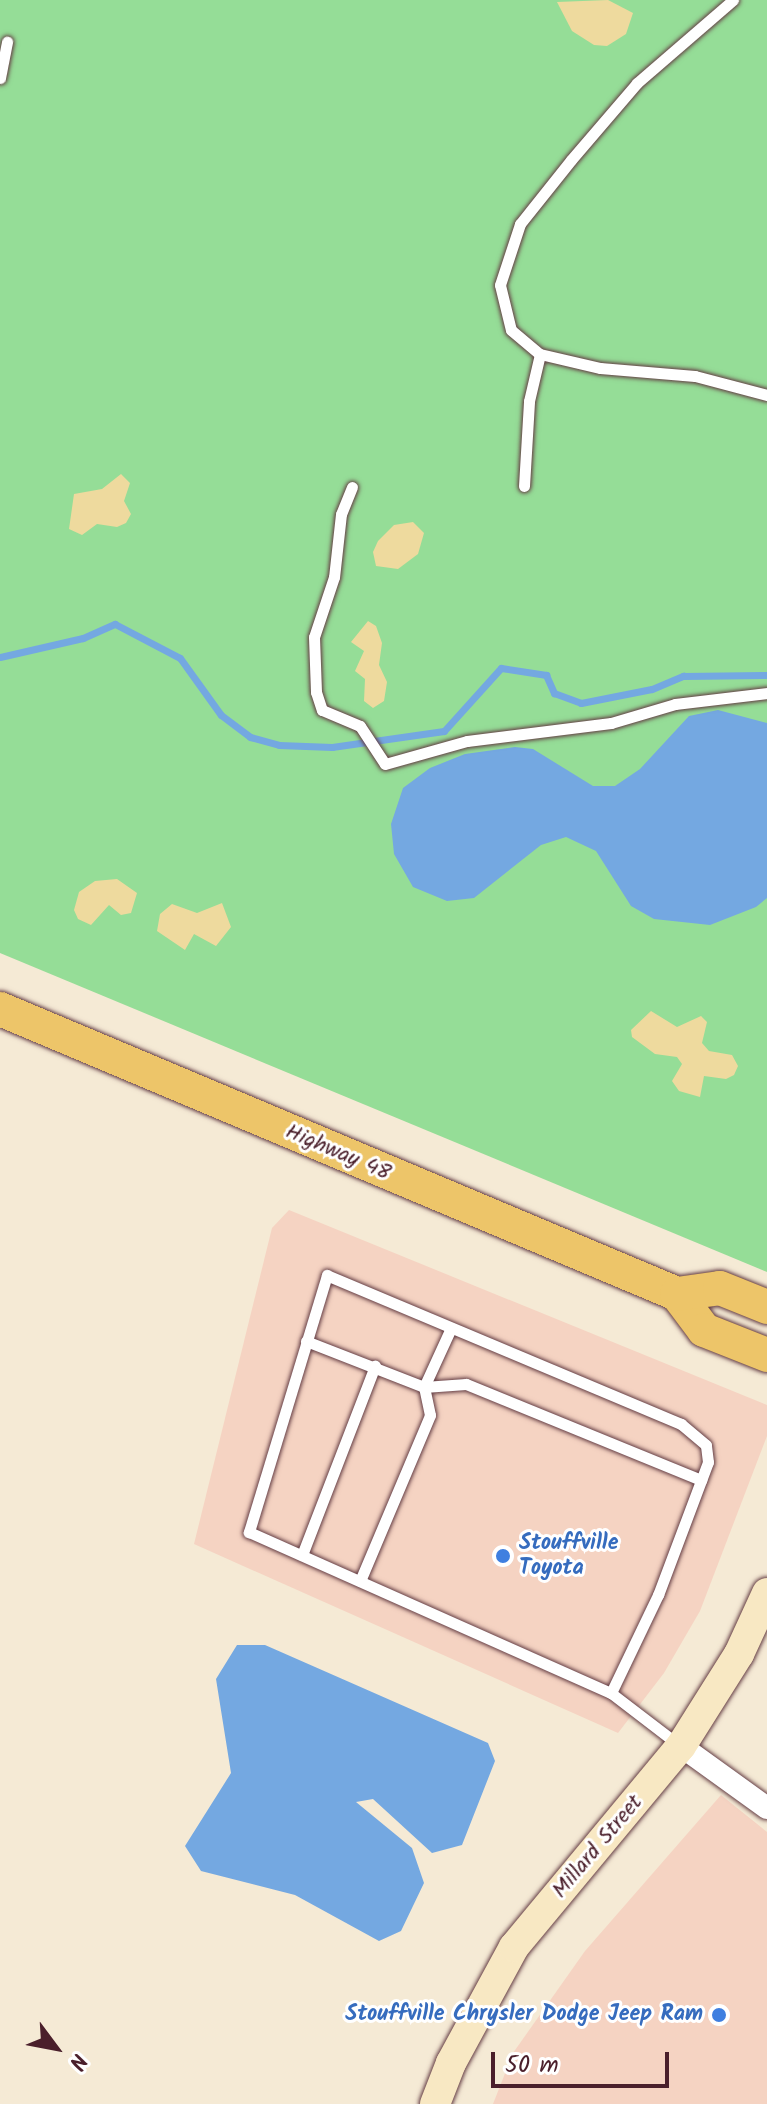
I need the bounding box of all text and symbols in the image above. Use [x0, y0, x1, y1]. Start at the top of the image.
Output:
street label: Highway 48 [281, 1119, 395, 1187]
place label: Stouffville Toyota [519, 1530, 618, 1582]
marker: Stouffville Toyota [494, 1547, 512, 1565]
street label: Millard Street [547, 1790, 649, 1904]
place label: Stouffville Chrysler Dodge Jeep Ram [345, 2002, 703, 2028]
marker: Stouffville Chrysler Dodge Jeep Ram [710, 2006, 728, 2024]
north arrow [16, 2008, 96, 2088]
scale bar [495, 2036, 673, 2086]
text: N [58, 2046, 95, 2076]
text: 50 m [505, 2046, 559, 2085]

